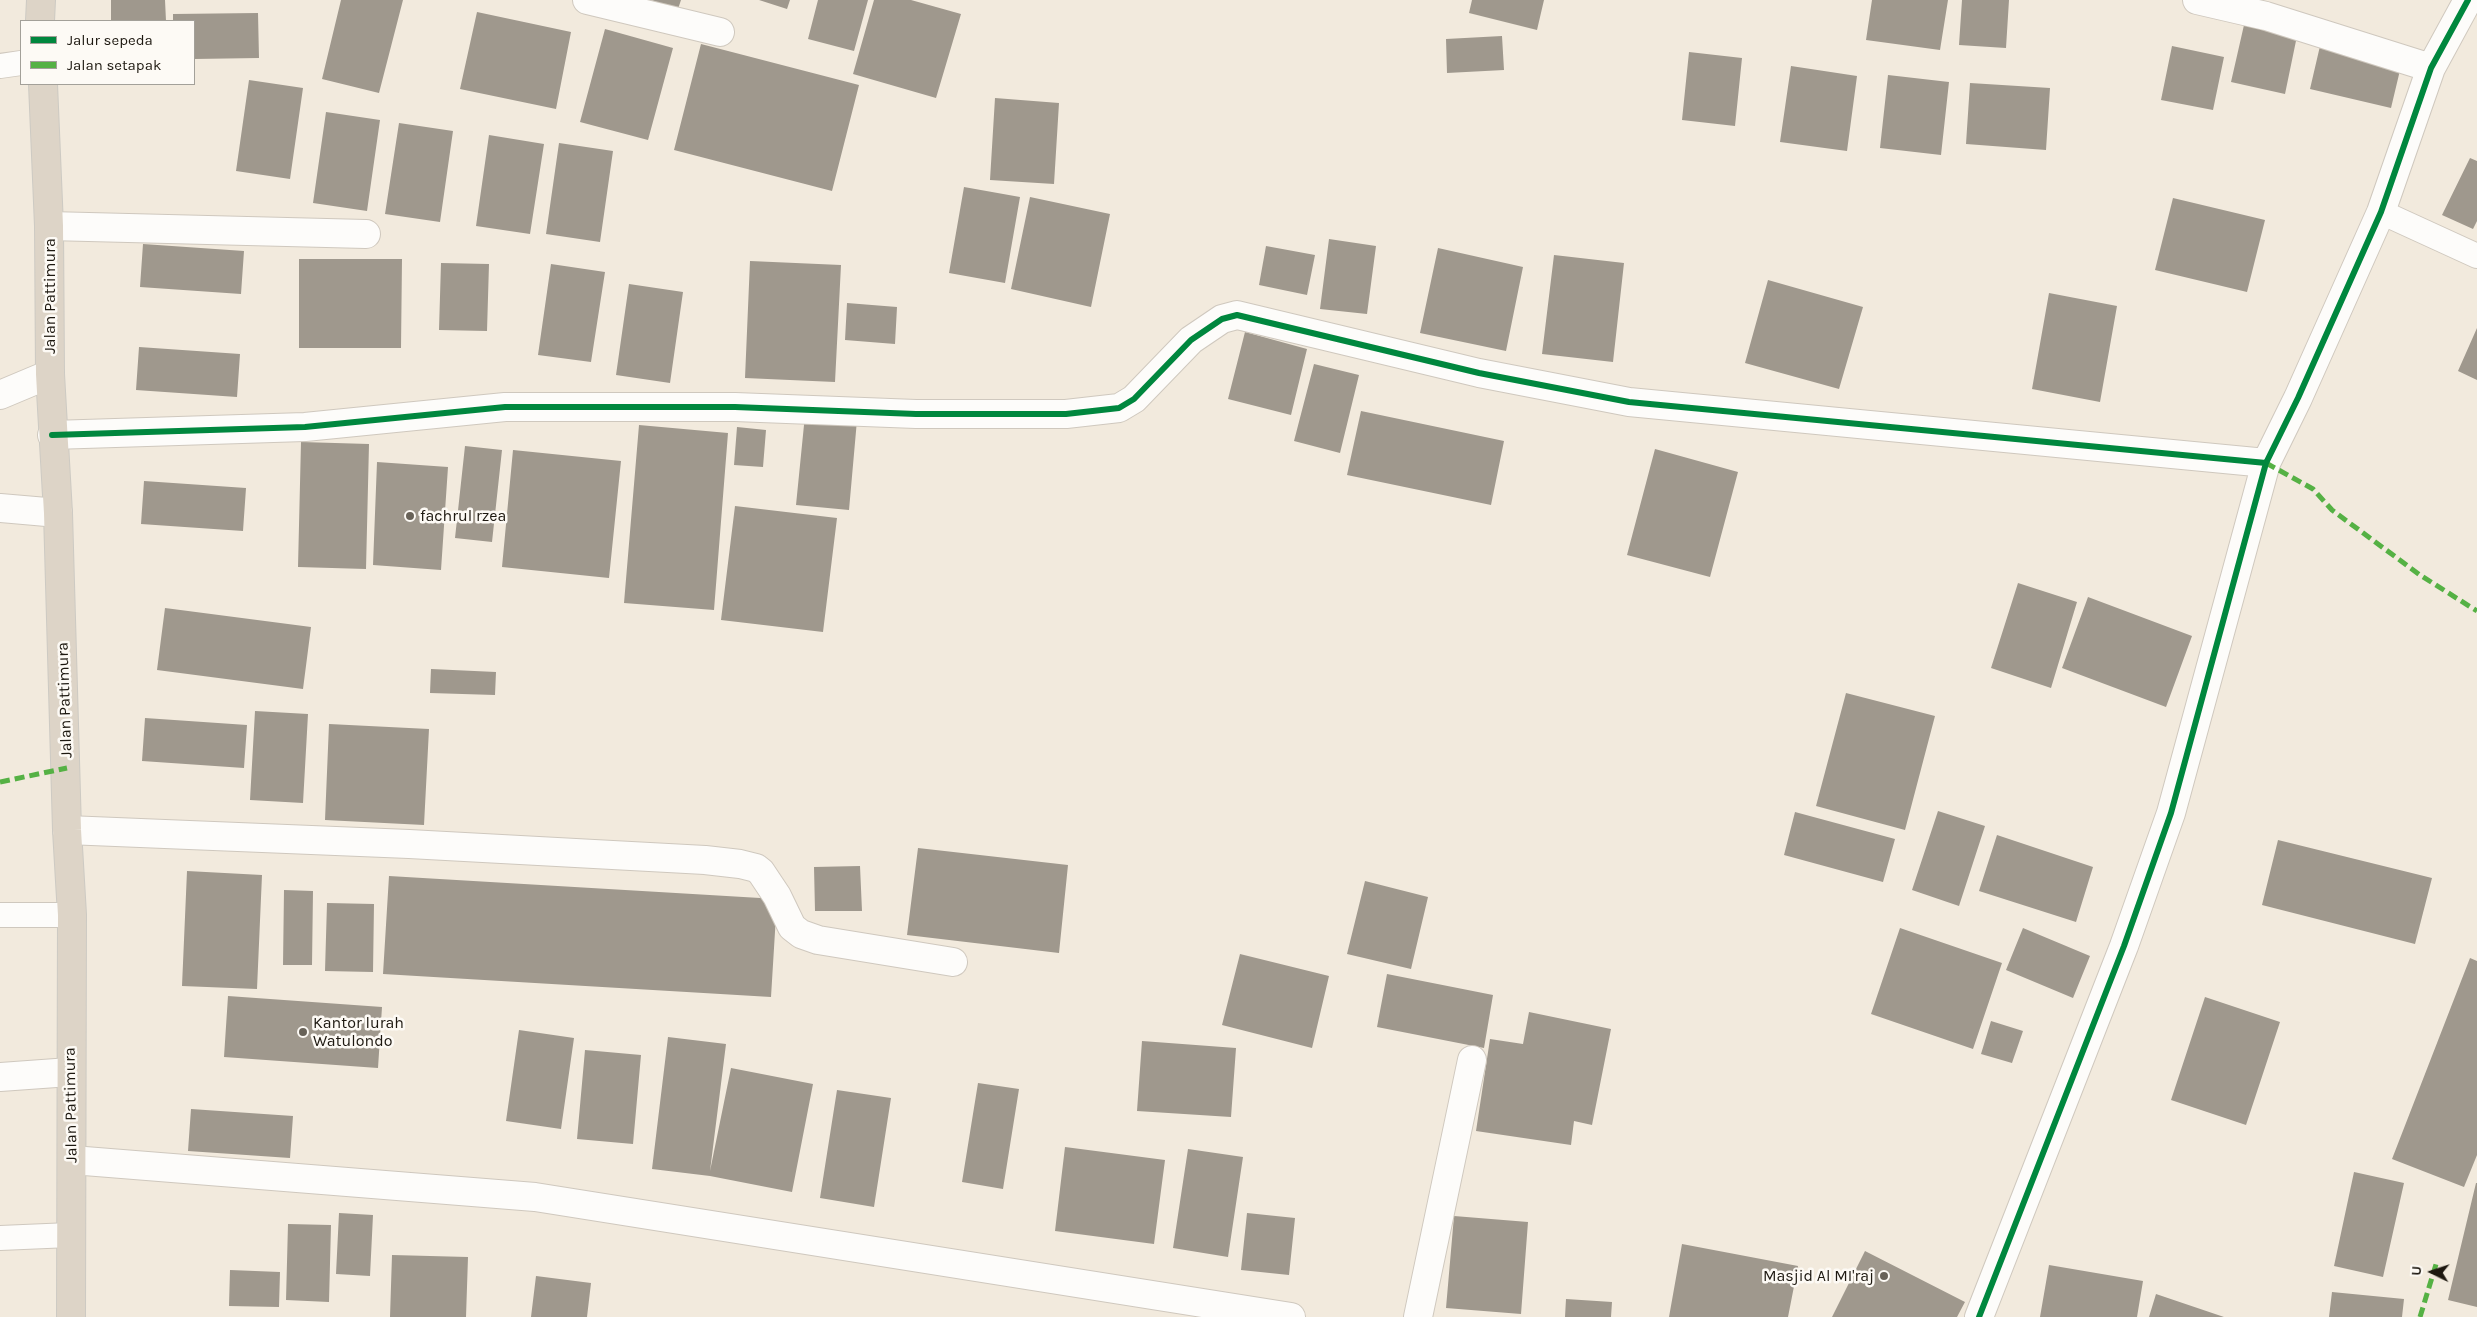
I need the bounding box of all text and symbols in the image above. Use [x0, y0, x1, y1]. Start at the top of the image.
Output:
legend [20, 20, 195, 85]
text: Jalur sepeda [67, 31, 153, 49]
text: Jalan setapak [67, 56, 161, 74]
street label: Jalan Pattimura [40, 238, 60, 354]
place label: fachrul rzea [420, 506, 506, 526]
marker: fachrul rzea [404, 510, 416, 522]
street label: Jalan Pattimura [53, 642, 77, 758]
place label: Kantor lurah Watulondo [313, 1013, 404, 1051]
marker: Kantor lurah Watulondo [297, 1026, 309, 1038]
street label: Jalan Pattimura [60, 1047, 82, 1163]
north arrow [2407, 1247, 2457, 1297]
place label: Masjid Al MI'raj [1763, 1266, 1874, 1286]
text: U [2408, 1266, 2425, 1276]
marker: Masjid Al MI'raj [1878, 1270, 1890, 1282]

